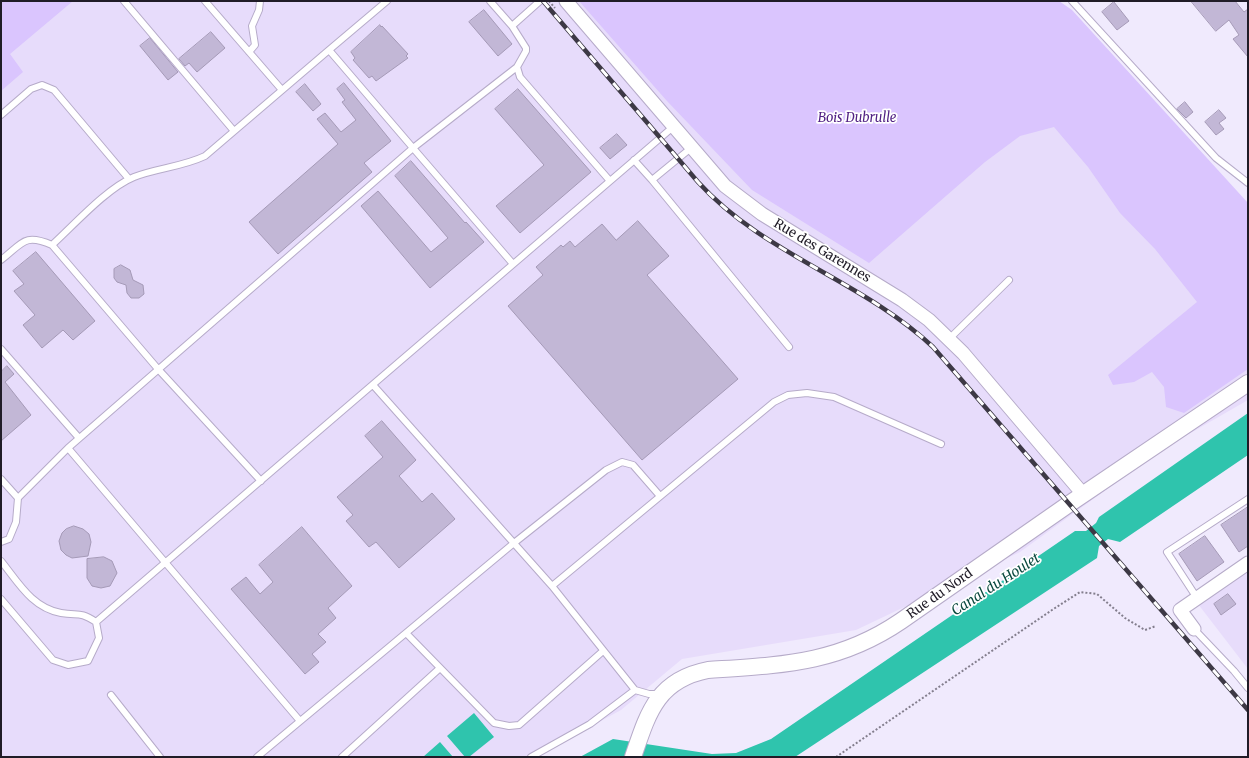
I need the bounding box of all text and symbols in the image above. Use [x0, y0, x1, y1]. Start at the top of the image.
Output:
park label: Bois Dubrulle [818, 110, 896, 126]
street label: Rue des Garennes [771, 216, 873, 286]
water label: Canal du Houlet [949, 550, 1043, 620]
street label: Rue du Nord [904, 566, 976, 622]

